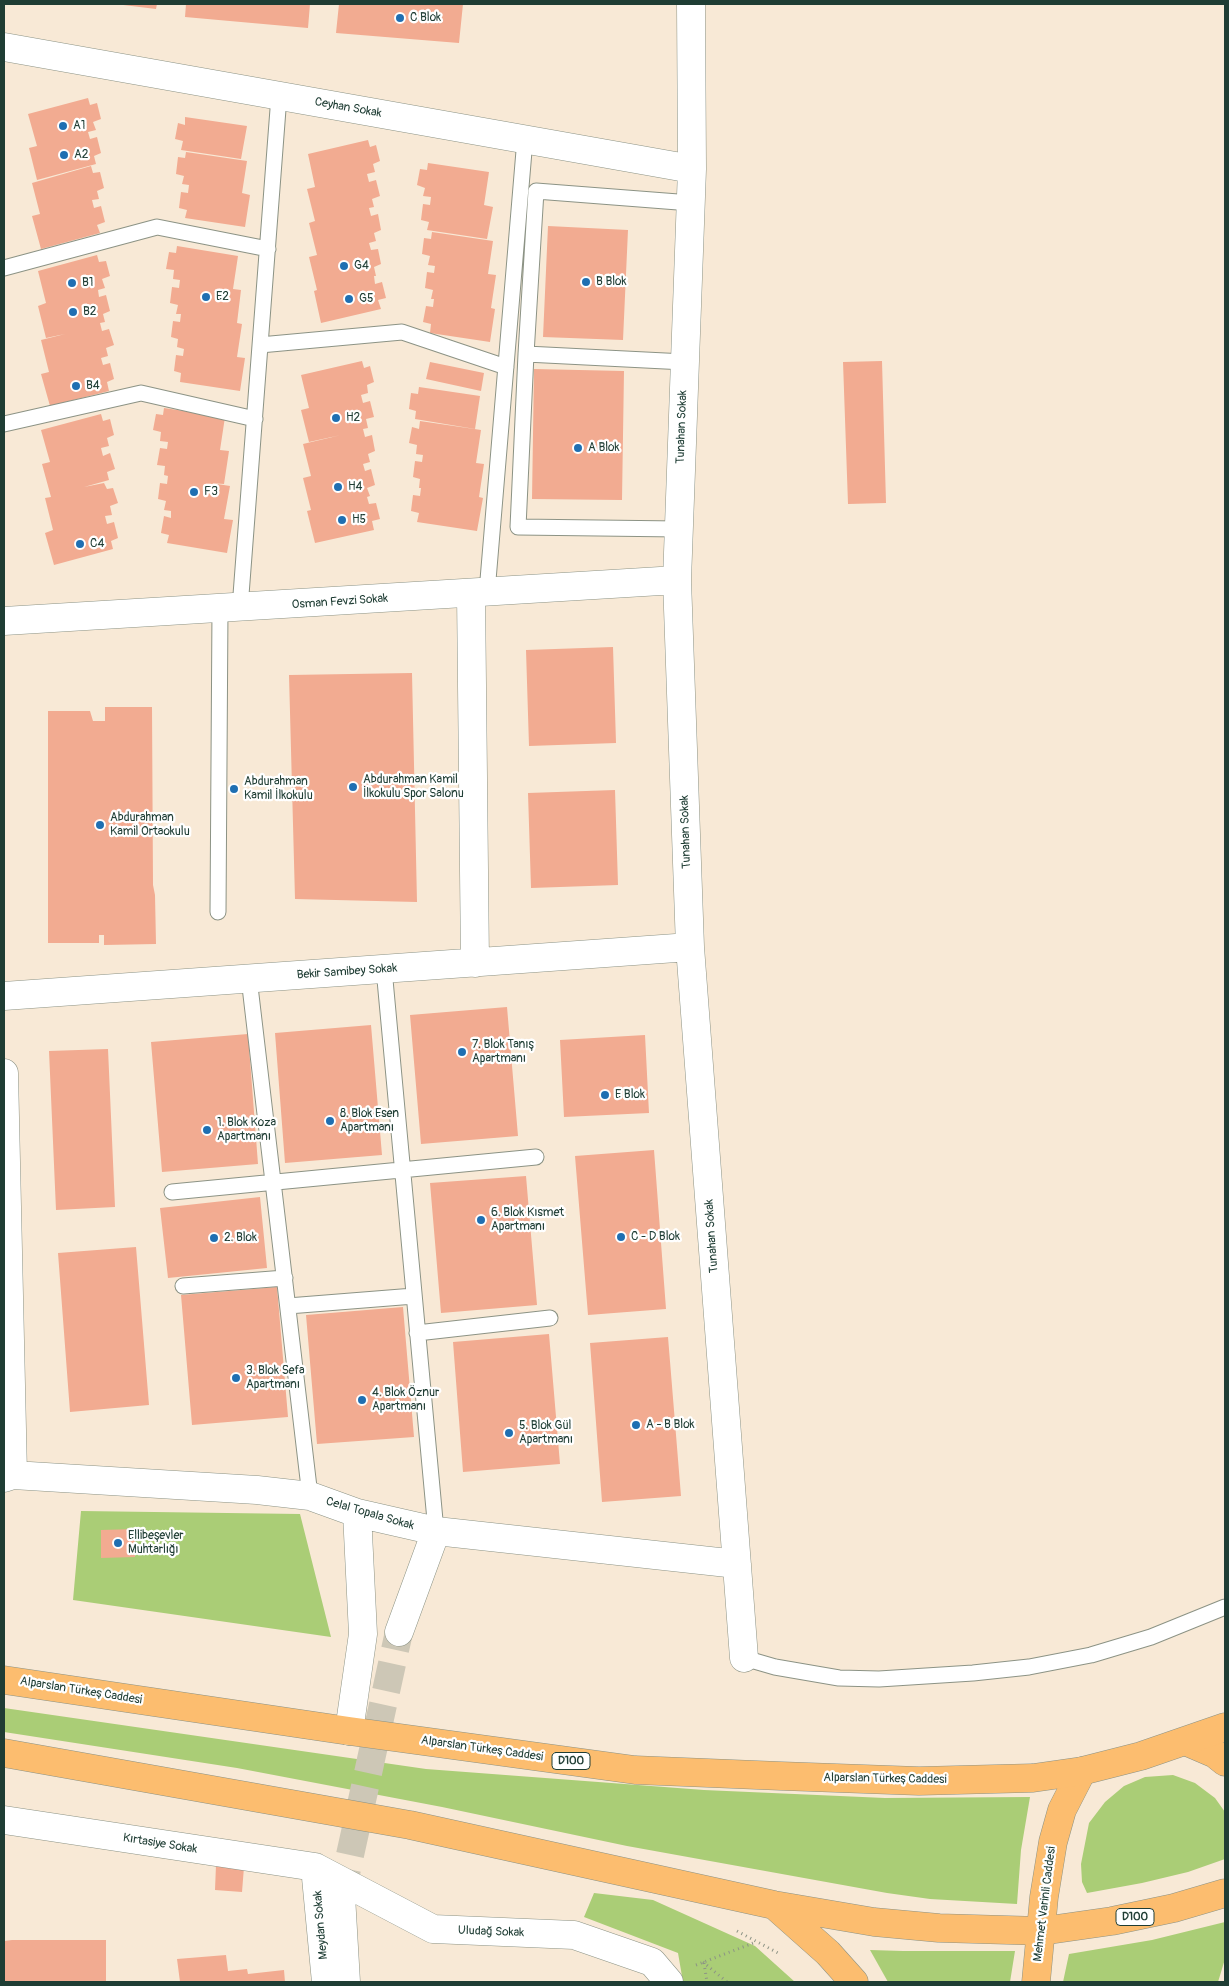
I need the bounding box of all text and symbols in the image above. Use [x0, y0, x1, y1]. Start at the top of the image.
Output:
place label: C Blok [410, 11, 441, 25]
marker: C Blok [394, 12, 406, 24]
street label: Ceyhan Sokak [313, 95, 383, 121]
place label: A1 [73, 119, 85, 133]
marker: A1 [57, 120, 69, 132]
place label: A2 [74, 148, 88, 162]
marker: A2 [58, 149, 70, 161]
place label: G4 [354, 259, 369, 273]
marker: G4 [338, 260, 350, 272]
place label: B Blok [596, 275, 626, 289]
place label: B1 [82, 276, 93, 290]
marker: B Blok [580, 276, 592, 288]
marker: B1 [66, 277, 78, 289]
place label: E2 [216, 290, 229, 304]
marker: E2 [200, 291, 212, 303]
place label: G5 [359, 292, 373, 306]
marker: G5 [343, 293, 355, 305]
place label: B2 [83, 305, 96, 319]
marker: B2 [67, 306, 79, 318]
place label: B4 [86, 379, 100, 393]
marker: B4 [70, 380, 82, 392]
street label: Tunahan Sokak [674, 390, 690, 464]
place label: H2 [346, 411, 360, 425]
marker: H2 [330, 412, 342, 424]
place label: A Blok [588, 441, 619, 455]
marker: A Blok [572, 442, 584, 454]
place label: H4 [348, 480, 363, 494]
marker: H4 [332, 481, 344, 493]
place label: F3 [204, 485, 218, 499]
marker: F3 [188, 486, 200, 498]
place label: H5 [352, 513, 366, 527]
marker: H5 [336, 514, 348, 526]
place label: C4 [90, 537, 104, 551]
marker: C4 [74, 538, 86, 550]
street label: Osman Fevzi Sokak [291, 591, 389, 613]
place label: Abdurahman Kamil İlkokulu Spor Salonu [363, 773, 464, 801]
place label: Abdurahman Kamil İlkokulu [244, 775, 313, 803]
marker: Abdurahman Kamil İlkokulu Spor Salonu [347, 781, 359, 793]
marker: Abdurahman Kamil İlkokulu [228, 783, 240, 795]
street label: Tunahan Sokak [678, 795, 694, 869]
place label: Abdurahman Kamil Ortaokulu [110, 811, 190, 839]
marker: Abdurahman Kamil Ortaokulu [94, 819, 106, 831]
street label: Bekir Samibey Sokak [296, 961, 398, 983]
place label: 7. Blok Tanış Apartmanı [472, 1038, 534, 1066]
marker: 7. Blok Tanış Apartmanı [456, 1046, 468, 1058]
place label: E Blok [615, 1088, 645, 1102]
marker: E Blok [599, 1089, 611, 1101]
place label: 8. Blok Esen Apartmanı [340, 1107, 399, 1135]
marker: 8. Blok Esen Apartmanı [324, 1115, 336, 1127]
place label: 1. Blok Koza Apartmanı [217, 1116, 276, 1144]
marker: 1. Blok Koza Apartmanı [201, 1124, 213, 1136]
street label: Tunahan Sokak [702, 1199, 722, 1273]
place label: 6. Blok Kısmet Apartmanı [491, 1206, 564, 1234]
marker: 6. Blok Kısmet Apartmanı [475, 1214, 487, 1226]
place label: C - D Blok [631, 1230, 680, 1244]
place label: 2. Blok [224, 1231, 257, 1245]
marker: C - D Blok [615, 1231, 627, 1243]
marker: 2. Blok [208, 1232, 220, 1244]
place label: 3. Blok Sefa Apartmanı [246, 1364, 305, 1392]
marker: 3. Blok Sefa Apartmanı [230, 1372, 242, 1384]
place label: 4. Blok Öznur Apartmanı [372, 1386, 439, 1414]
marker: 4. Blok Öznur Apartmanı [356, 1394, 368, 1406]
place label: A - B Blok [646, 1418, 695, 1432]
place label: 5. Blok Gül Apartmanı [519, 1419, 573, 1447]
marker: A - B Blok [630, 1419, 642, 1431]
marker: 5. Blok Gül Apartmanı [503, 1427, 515, 1439]
street label: Celal Topala Sokak [324, 1495, 416, 1533]
place label: Ellibeşevler Muhtarlığı [128, 1529, 184, 1557]
marker: Ellibeşevler Muhtarlığı [112, 1537, 124, 1549]
street label: Alparslan Türkeş Caddesi [19, 1674, 143, 1708]
street label: Alparslan Türkeş Caddesi [420, 1733, 544, 1765]
road number: D100 [552, 1752, 590, 1770]
street label: Alparslan Türkeş Caddesi [823, 1771, 947, 1787]
street label: Kırtasiye Sokak [122, 1831, 198, 1857]
street label: Mehmet Varinli Caddesi [1031, 1846, 1059, 1962]
street label: Meydan Sokak [311, 1890, 331, 1960]
road number: D100 [1116, 1908, 1154, 1925]
street label: Uludağ Sokak [458, 1924, 524, 1940]

